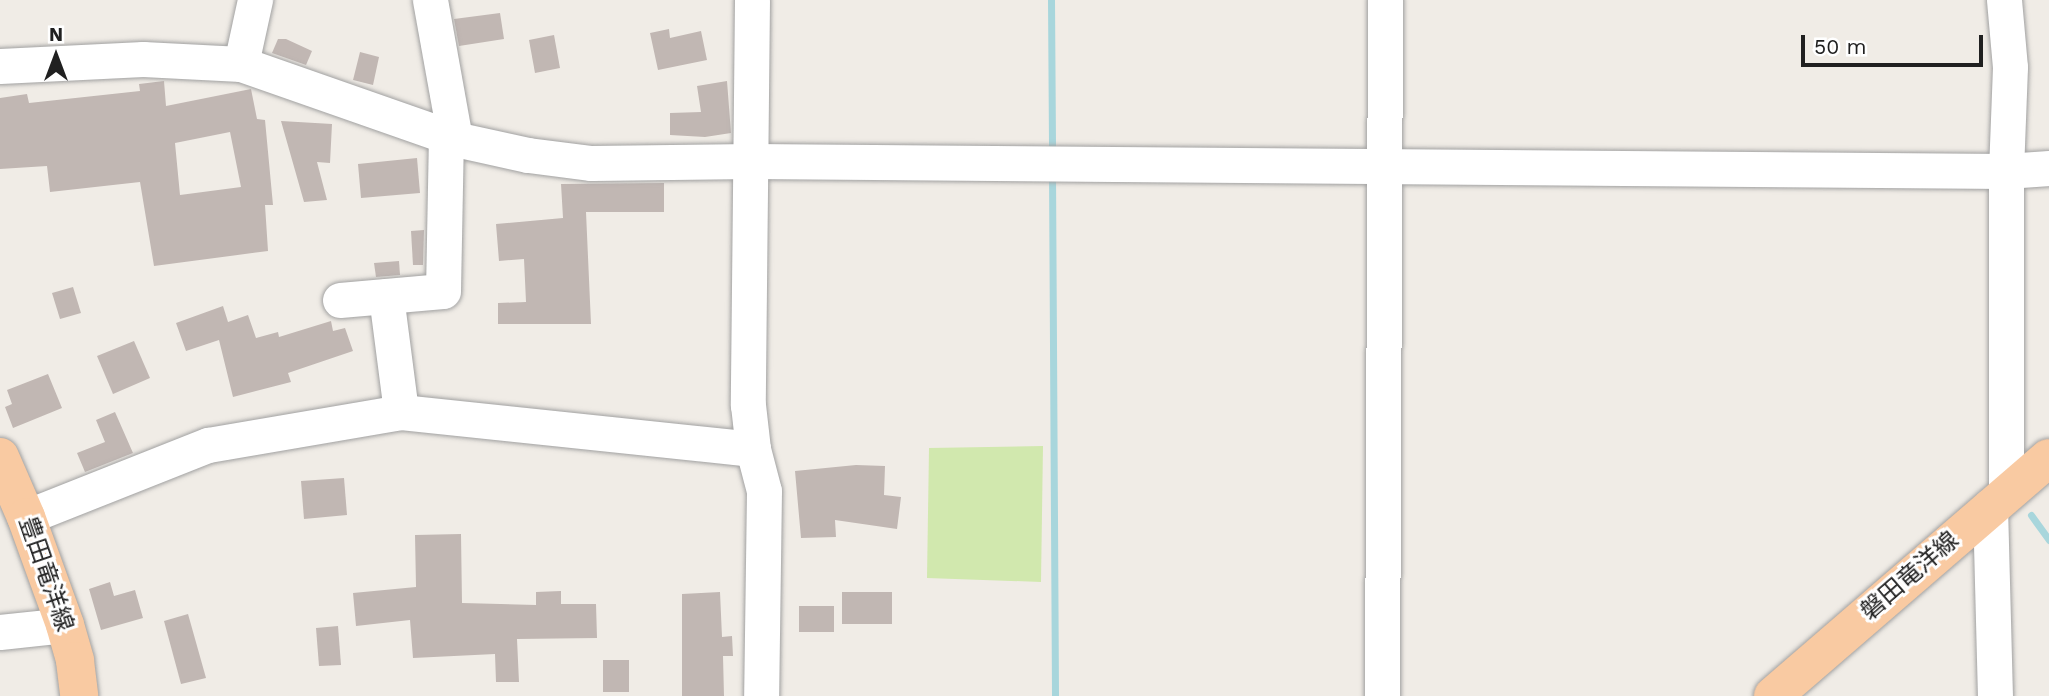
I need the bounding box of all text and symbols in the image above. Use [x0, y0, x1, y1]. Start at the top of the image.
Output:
north arrow [21, 21, 91, 91]
scale bar [1804, 21, 1986, 65]
text: N [49, 23, 63, 46]
text: 50 m [1814, 34, 1866, 59]
street label: 豊田竜洋線 [13, 513, 79, 635]
street label: 磐田竜洋線 [1855, 526, 1965, 626]

